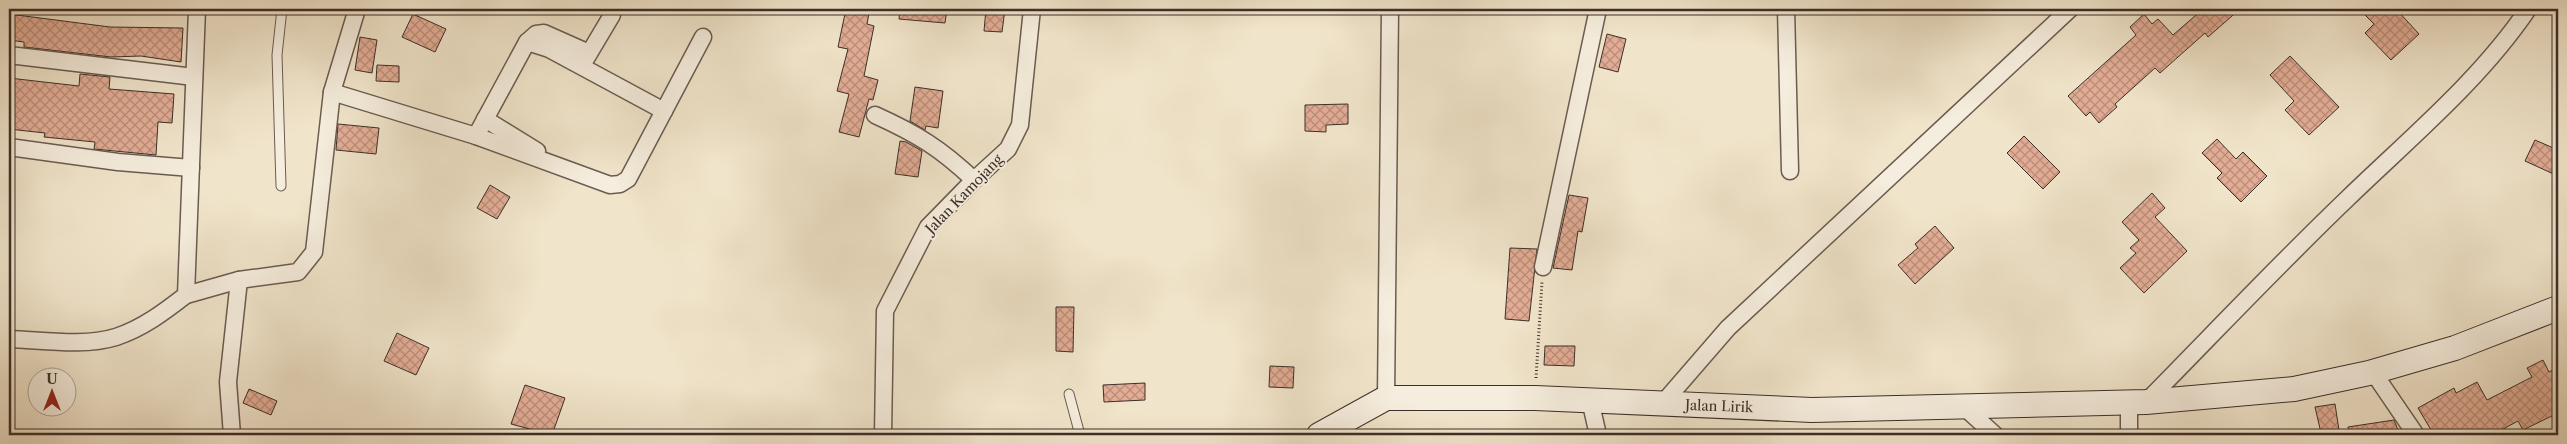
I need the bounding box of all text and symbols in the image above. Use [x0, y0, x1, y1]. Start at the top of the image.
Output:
street label: Jalan Kamojang [920, 150, 1007, 239]
north arrow [28, 366, 78, 416]
text: U [46, 370, 58, 388]
street label: Jalan Lirik [1683, 396, 1754, 416]

